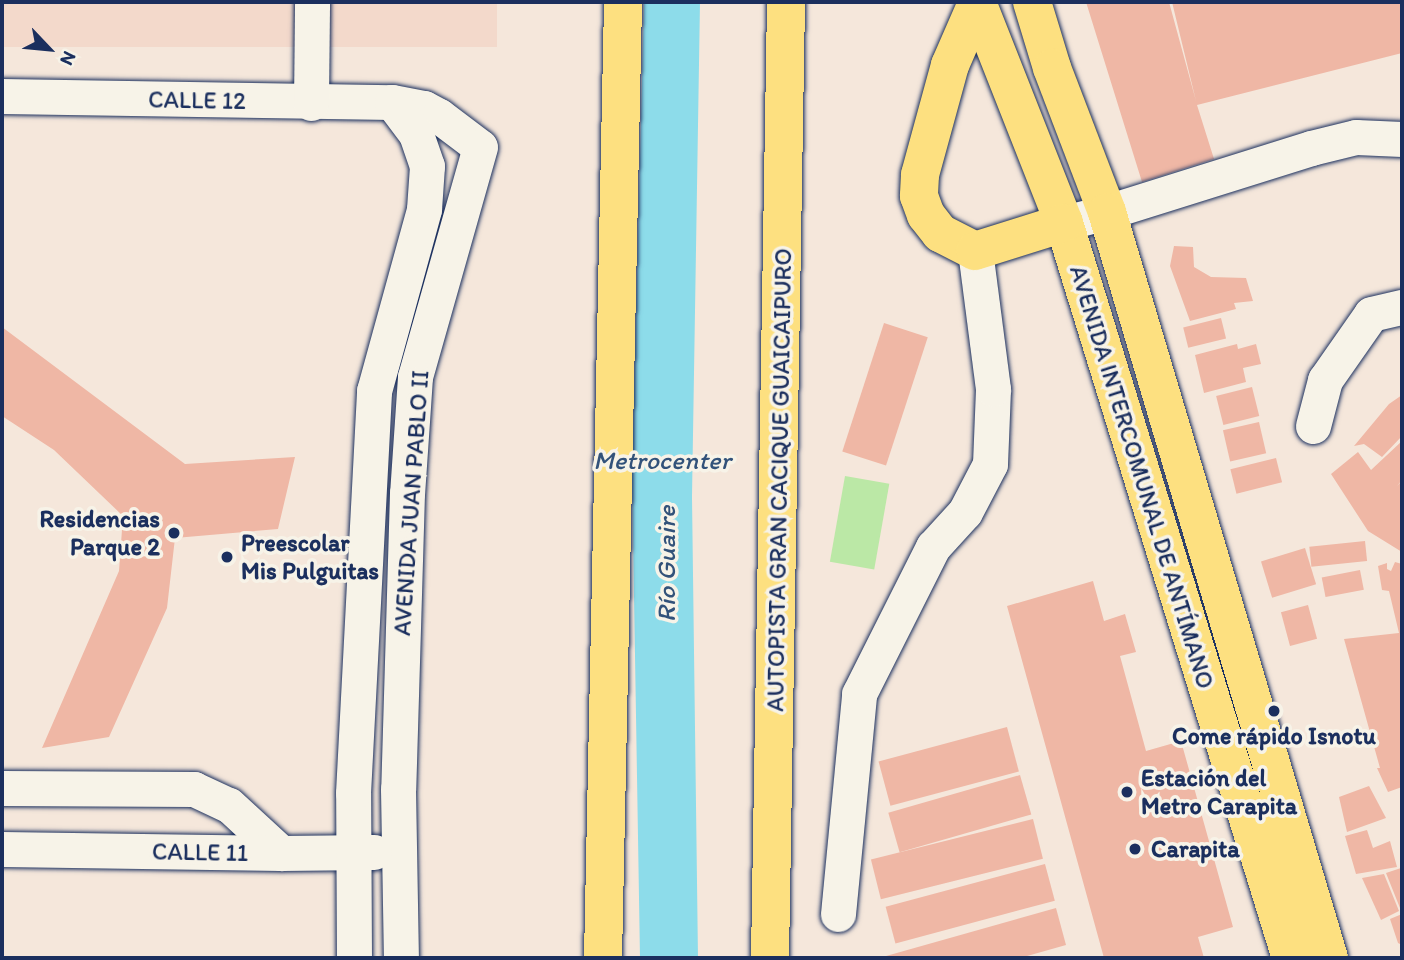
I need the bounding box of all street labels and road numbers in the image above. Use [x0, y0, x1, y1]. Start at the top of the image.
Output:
street label: CALLE 12 [148, 85, 246, 115]
street label: AUTOPISTA GRAN CACIQUE GUAICAIPURO [761, 249, 797, 711]
street label: AVENIDA INTERCOMUNAL DE ANTÍMANO [1063, 261, 1221, 693]
street label: AVENIDA JUAN PABLO II [387, 371, 435, 635]
street label: CALLE 11 [152, 837, 248, 867]

